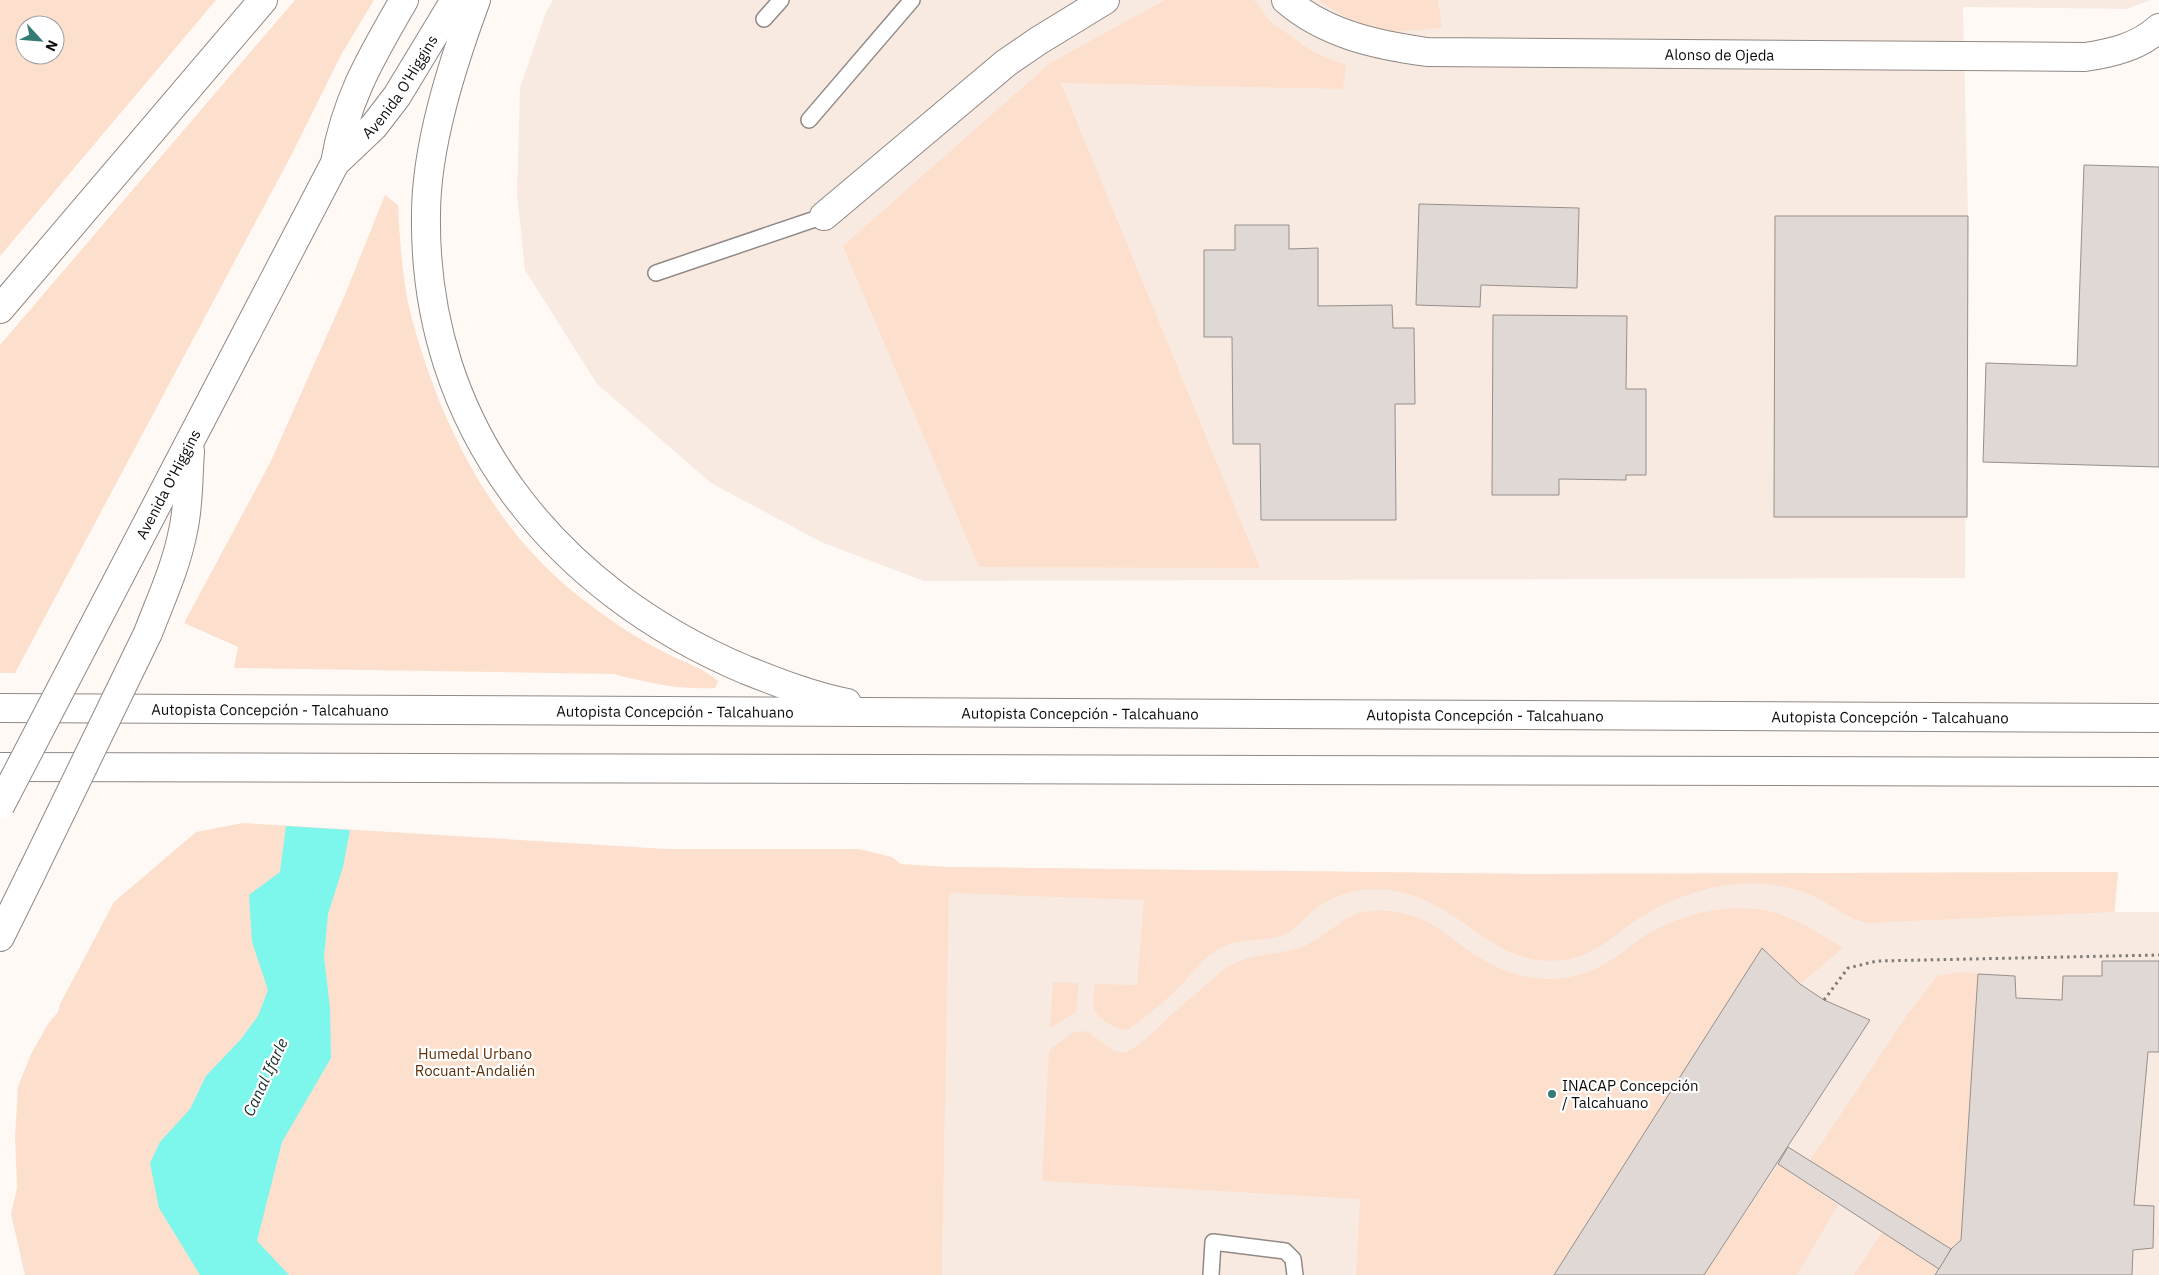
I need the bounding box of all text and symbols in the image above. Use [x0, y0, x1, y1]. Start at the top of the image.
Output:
north arrow [15, 15, 65, 65]
street label: Avenida O'Higgins [358, 31, 441, 142]
text: N [41, 37, 62, 54]
street label: Alonso de Ojeda [1665, 44, 1774, 64]
street label: Avenida O'Higgins [131, 426, 204, 542]
street label: Autopista Concepción - Talcahuano [151, 699, 389, 719]
street label: Autopista Concepción - Talcahuano [556, 701, 794, 721]
street label: Autopista Concepción - Talcahuano [961, 703, 1199, 723]
street label: Autopista Concepción - Talcahuano [1366, 705, 1604, 725]
street label: Autopista Concepción - Talcahuano [1771, 707, 2009, 727]
water label: Canal Ifarle [238, 1035, 292, 1119]
park label: Humedal Urbano Rocuant-Andalién [415, 1044, 535, 1080]
place label: INACAP Concepción / Talcahuano [1562, 1076, 1698, 1112]
marker: INACAP Concepción / Talcahuano [1546, 1088, 1558, 1100]

